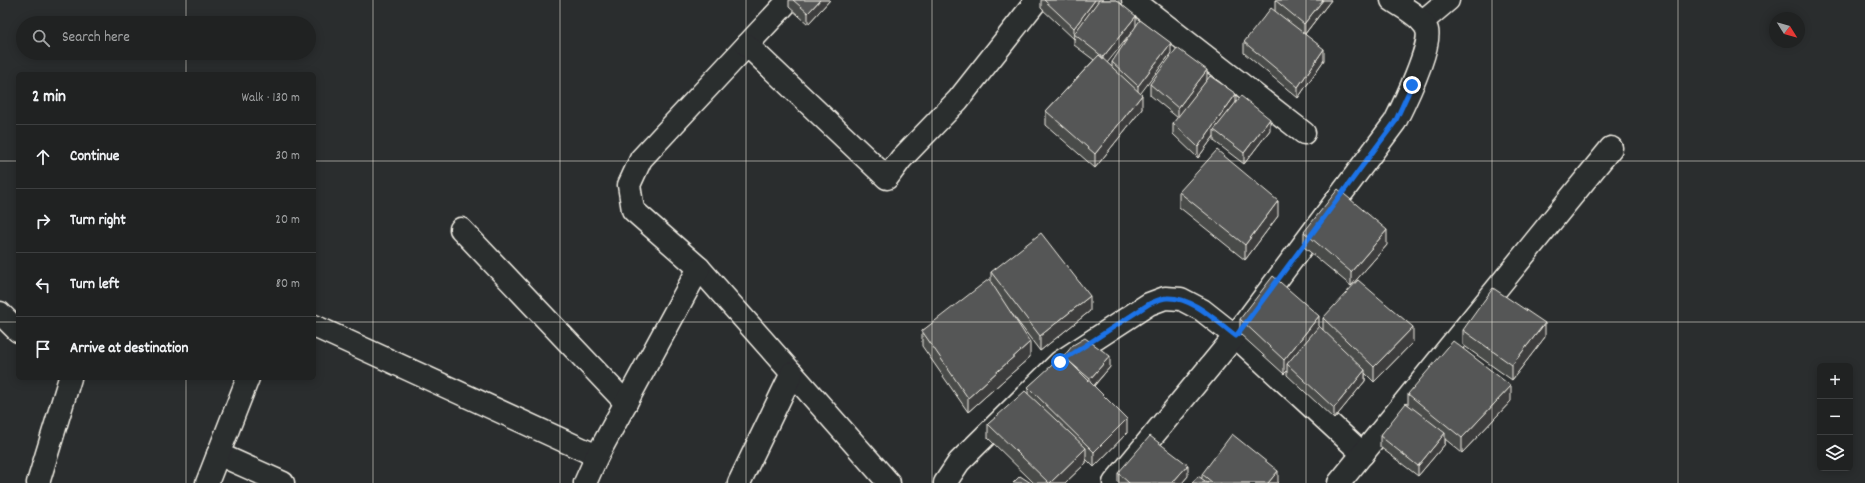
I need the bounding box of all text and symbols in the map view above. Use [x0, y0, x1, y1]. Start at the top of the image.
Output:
north arrow [1769, 12, 1805, 48]
search box [16, 16, 316, 60]
icon: search [30, 27, 52, 49]
text: Search here [62, 27, 130, 49]
route end [1403, 76, 1421, 94]
text: 2 min [32, 86, 66, 110]
text: Walk · 130 m [241, 89, 300, 108]
icon: ahead [32, 146, 54, 168]
text: Continue [70, 146, 119, 168]
text: 30 m [275, 147, 300, 166]
icon: right [32, 210, 54, 232]
text: Turn right [70, 210, 126, 232]
text: 20 m [275, 211, 300, 230]
icon: left [32, 274, 54, 296]
text: Turn left [70, 274, 119, 296]
text: 80 m [276, 275, 300, 294]
icon: arrive [32, 338, 54, 360]
text: Arrive at destination [70, 338, 188, 360]
route start [1051, 353, 1069, 371]
map controls [1817, 363, 1853, 471]
button: + [1817, 363, 1853, 399]
button: − [1817, 399, 1853, 435]
button: layers [1817, 435, 1853, 471]

